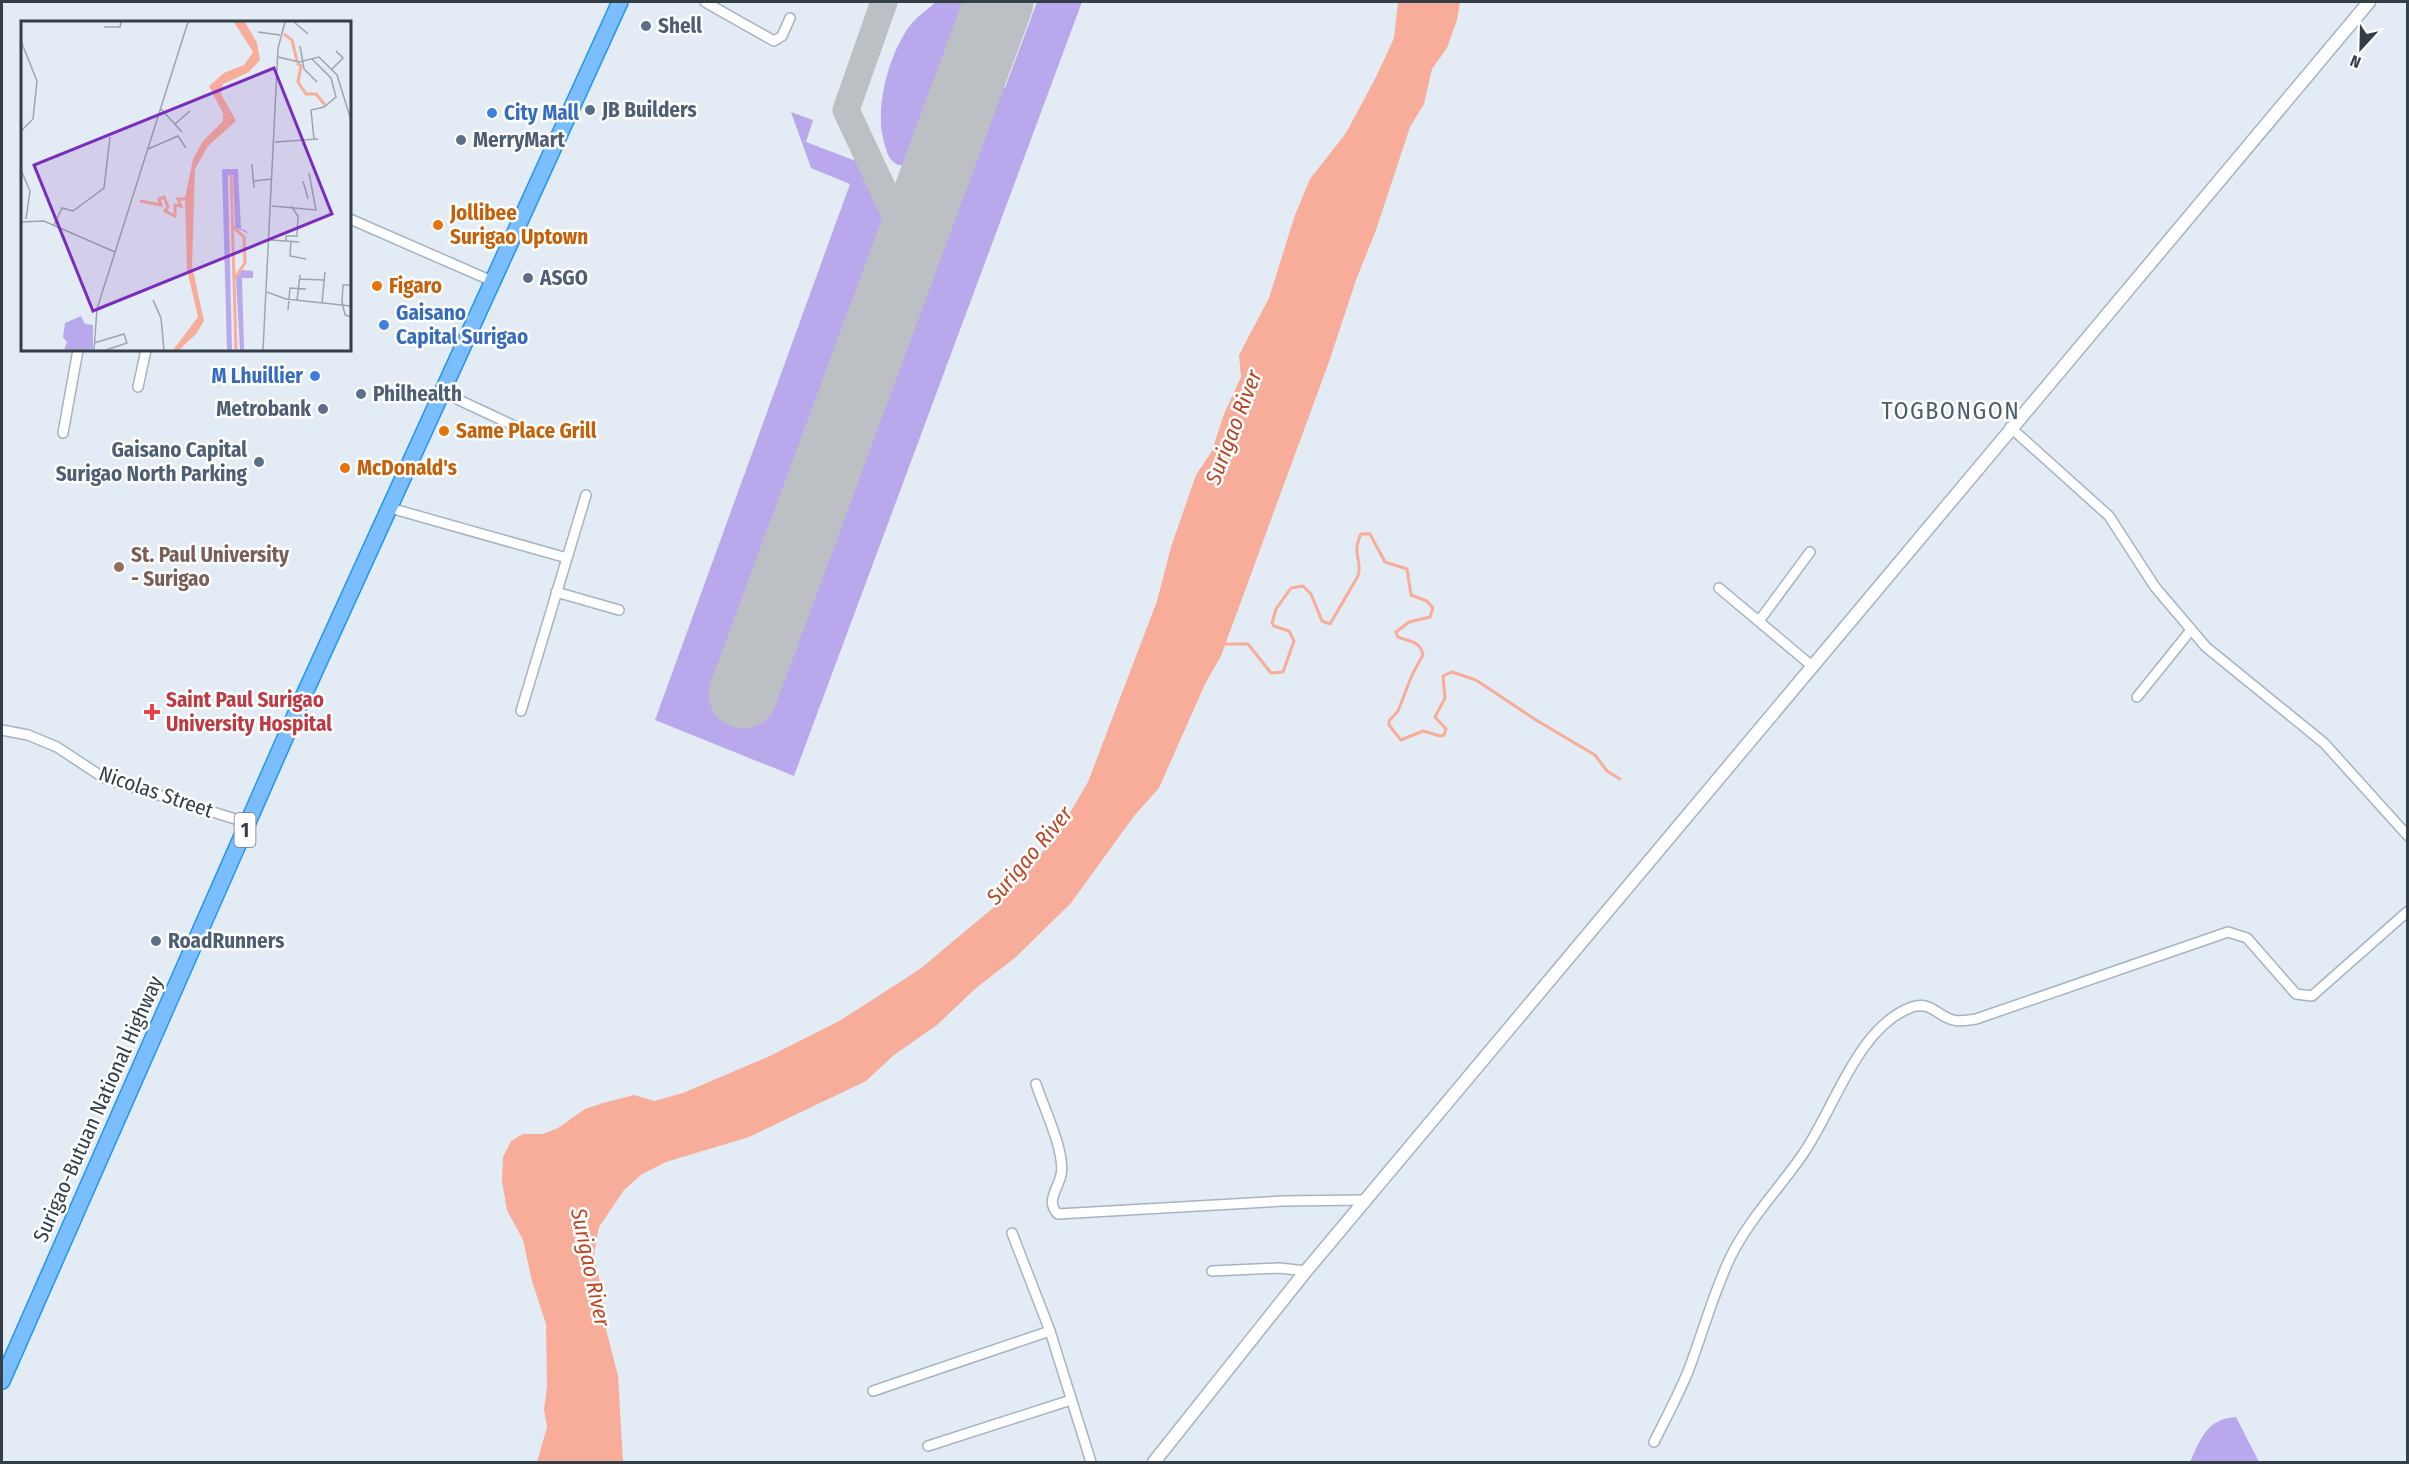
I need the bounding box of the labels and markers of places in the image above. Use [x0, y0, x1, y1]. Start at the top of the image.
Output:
place label: Shell [658, 13, 702, 39]
marker: Shell [639, 19, 653, 33]
place label: JB Builders [601, 97, 697, 123]
place label: City Mall [504, 100, 579, 126]
marker: JB Builders [583, 103, 597, 117]
marker: City Mall [485, 106, 499, 120]
place label: MerryMart [473, 127, 565, 153]
marker: MerryMart [454, 133, 468, 147]
place label: Jollibee Surigao Uptown [449, 200, 588, 250]
marker: Jollibee Surigao Uptown [431, 218, 445, 232]
place label: ASGO [539, 265, 588, 291]
marker: ASGO [521, 271, 535, 285]
place label: Figaro [389, 273, 442, 299]
marker: Figaro [370, 279, 384, 293]
place label: Gaisano Capital Surigao [396, 300, 528, 350]
marker: Gaisano Capital Surigao [377, 318, 391, 332]
place label: M Lhuillier [211, 363, 303, 389]
marker: M Lhuillier [308, 369, 322, 383]
place label: Philhealth [373, 381, 462, 407]
marker: Philhealth [354, 387, 368, 401]
place label: Metrobank [216, 396, 311, 422]
marker: Metrobank [316, 402, 330, 416]
place label: Same Place Grill [456, 418, 597, 444]
marker: Same Place Grill [437, 424, 451, 438]
place label: Gaisano Capital Surigao North Parking [56, 437, 248, 487]
marker: Gaisano Capital Surigao North Parking [252, 455, 266, 469]
place label: McDonald's [357, 455, 457, 481]
marker: McDonald's [338, 461, 352, 475]
place label: St. Paul University - Surigao [131, 542, 290, 592]
marker: St. Paul University - Surigao [112, 560, 126, 574]
place label: Saint Paul Surigao University Hospital [166, 687, 332, 737]
marker: Saint Paul Surigao University Hospital [143, 703, 161, 721]
place label: RoadRunners [168, 928, 284, 954]
marker: RoadRunners [149, 934, 163, 948]

